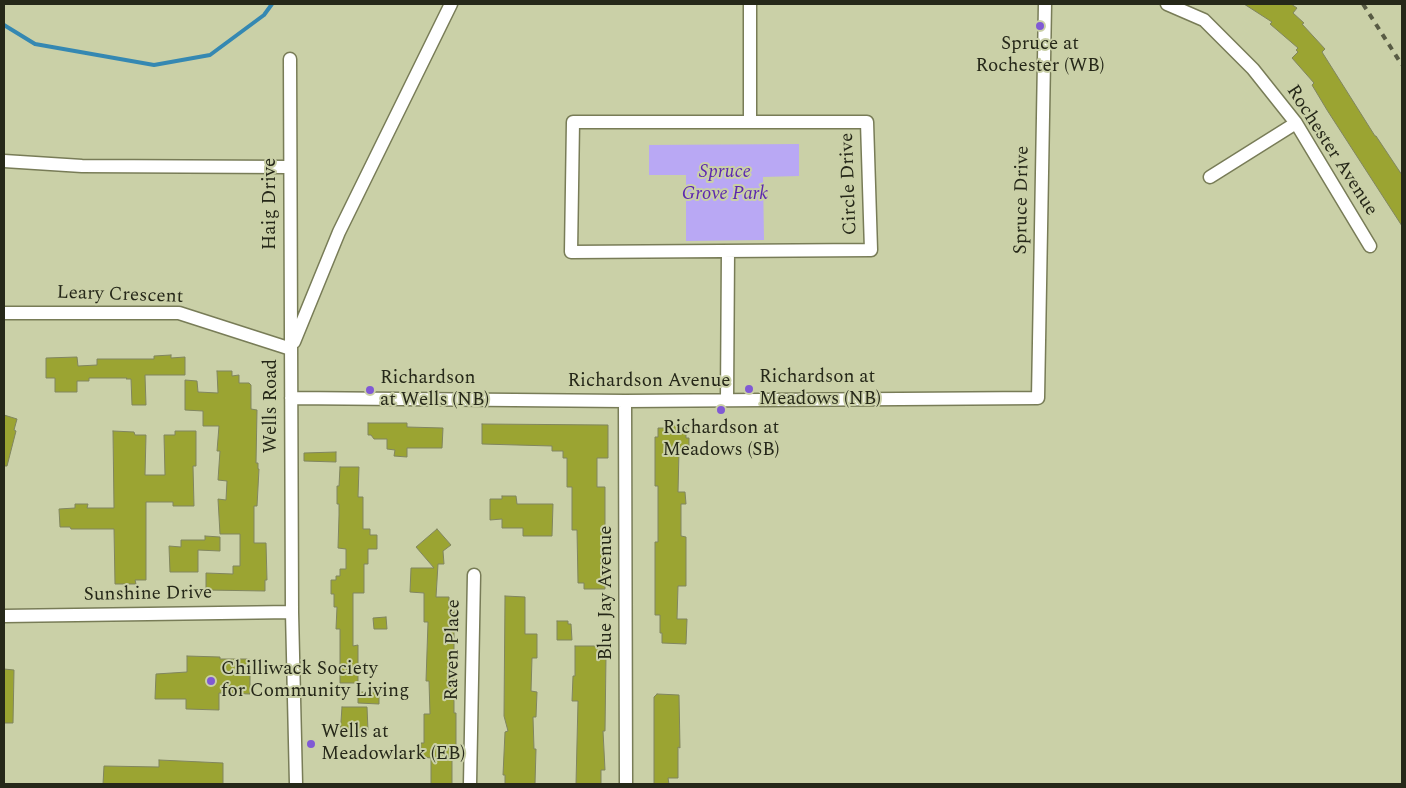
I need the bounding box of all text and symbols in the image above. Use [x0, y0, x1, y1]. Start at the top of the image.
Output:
marker: Spruce at Rochester (WB) [1034, 20, 1046, 32]
place label: Spruce at Rochester (WB) [975, 34, 1105, 78]
street label: Rochester Avenue [1280, 81, 1382, 221]
street label: Circle Drive [837, 132, 863, 236]
street label: Spruce Drive [1011, 145, 1035, 255]
street label: Haig Drive [260, 158, 282, 250]
park label: Spruce Grove Park [682, 162, 768, 206]
street label: Leary Crescent [56, 282, 184, 310]
street label: Wells Road [261, 359, 283, 453]
place label: Richardson at Meadows (NB) [759, 367, 881, 411]
place label: Richardson at Wells (NB) [380, 368, 489, 412]
street label: Richardson Avenue [567, 371, 731, 393]
marker: Richardson at Meadows (NB) [743, 383, 755, 395]
marker: Richardson at Wells (NB) [364, 384, 376, 396]
marker: Richardson at Meadows (SB) [715, 404, 727, 416]
place label: Richardson at Meadows (SB) [662, 418, 780, 462]
street label: Blue Jay Avenue [596, 525, 618, 661]
street label: Sunshine Drive [84, 582, 212, 608]
street label: Raven Place [442, 599, 466, 701]
place label: Chilliwack Society for Community Living [221, 659, 409, 703]
marker: Chilliwack Society for Community Living [205, 675, 217, 687]
place label: Wells at Meadowlark (EB) [321, 722, 465, 766]
marker: Wells at Meadowlark (EB) [305, 738, 317, 750]

